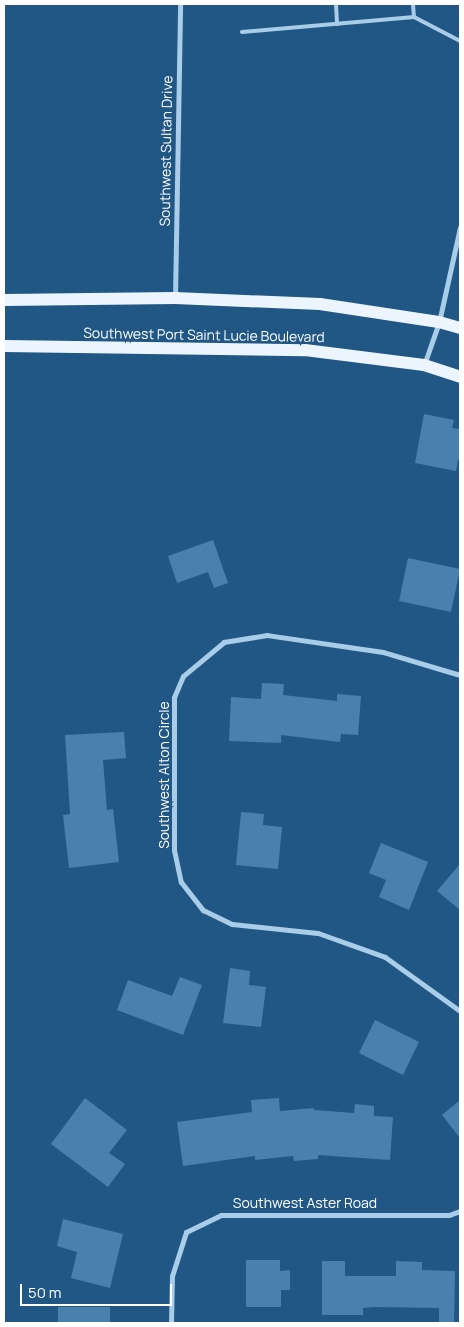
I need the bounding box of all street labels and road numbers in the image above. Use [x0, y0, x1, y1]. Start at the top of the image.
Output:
street label: Southwest Sultan Drive [156, 75, 176, 227]
street label: Southwest Port Saint Lucie Boulevard [83, 324, 325, 346]
street label: Southwest Alton Circle [156, 701, 172, 849]
street label: Southwest Aster Road [233, 1195, 377, 1211]

